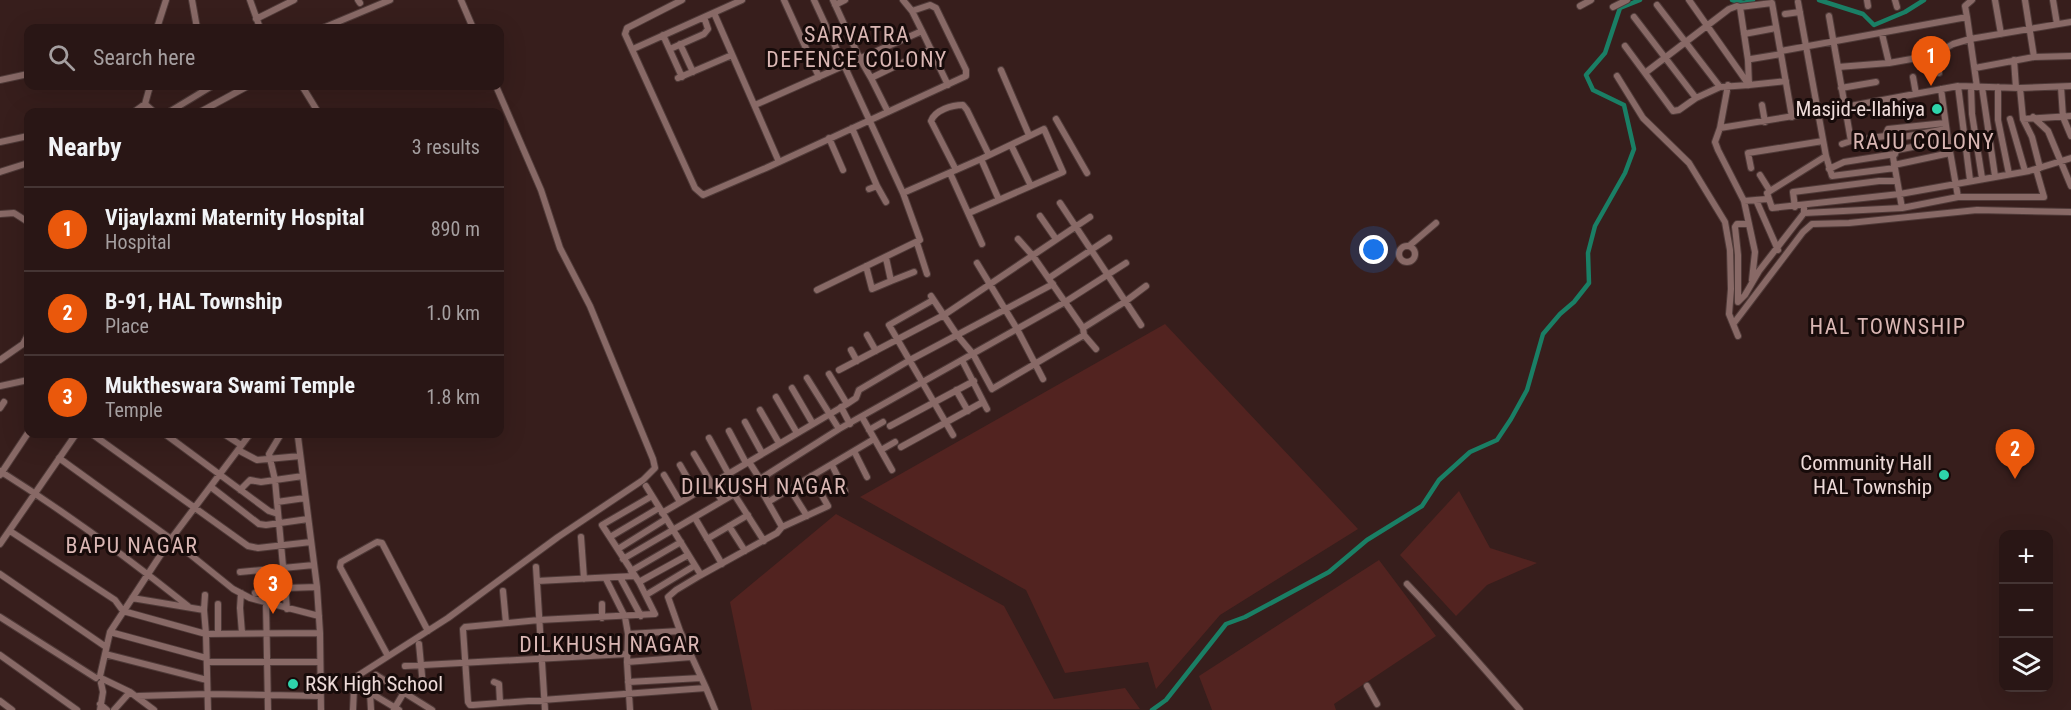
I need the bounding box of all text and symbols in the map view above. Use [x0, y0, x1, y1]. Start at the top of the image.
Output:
district label: SARVATRA DEFENCE COLONY [766, 22, 948, 72]
search box [24, 24, 504, 90]
pin: 1 [1912, 36, 1950, 86]
icon: search [45, 41, 78, 74]
text: Search here [93, 45, 195, 70]
place label: Masjid-e-Ilahiya [1796, 97, 1925, 121]
marker: Masjid-e-Ilahiya [1930, 102, 1944, 116]
district label: RAJU COLONY [1853, 129, 1995, 154]
text: Nearby [48, 132, 122, 162]
text: 3 results [412, 135, 480, 159]
text: Vijaylaxmi Maternity Hospital [105, 205, 365, 230]
text: 1 [62, 217, 73, 241]
text: 890 m [431, 217, 480, 241]
text: Hospital [105, 230, 171, 254]
your location [1359, 235, 1388, 264]
text: B-91, HAL Township [105, 289, 282, 314]
text: 2 [62, 301, 73, 325]
text: 1.0 km [426, 301, 480, 325]
text: Place [105, 314, 149, 338]
district label: HAL TOWNSHIP [1809, 314, 1967, 339]
text: Muktheswara Swami Temple [105, 373, 355, 398]
text: 3 [62, 385, 73, 409]
text: 1.8 km [426, 385, 480, 409]
text: Temple [105, 398, 163, 422]
pin: 2 [1996, 430, 2034, 479]
place label: Community Hall HAL Township [1800, 451, 1932, 499]
marker: Community Hall HAL Township [1937, 468, 1951, 482]
district label: DILKUSH NAGAR [681, 474, 847, 499]
map controls [1999, 530, 2053, 692]
button: + [1999, 530, 2053, 584]
district label: BAPU NAGAR [65, 533, 199, 558]
pin: 3 [254, 564, 292, 614]
button: − [1999, 584, 2053, 638]
district label: DILKHUSH NAGAR [519, 632, 701, 657]
button: layers [1999, 638, 2053, 692]
place label: RSK High School [305, 672, 443, 696]
marker: RSK High School [286, 677, 300, 691]

